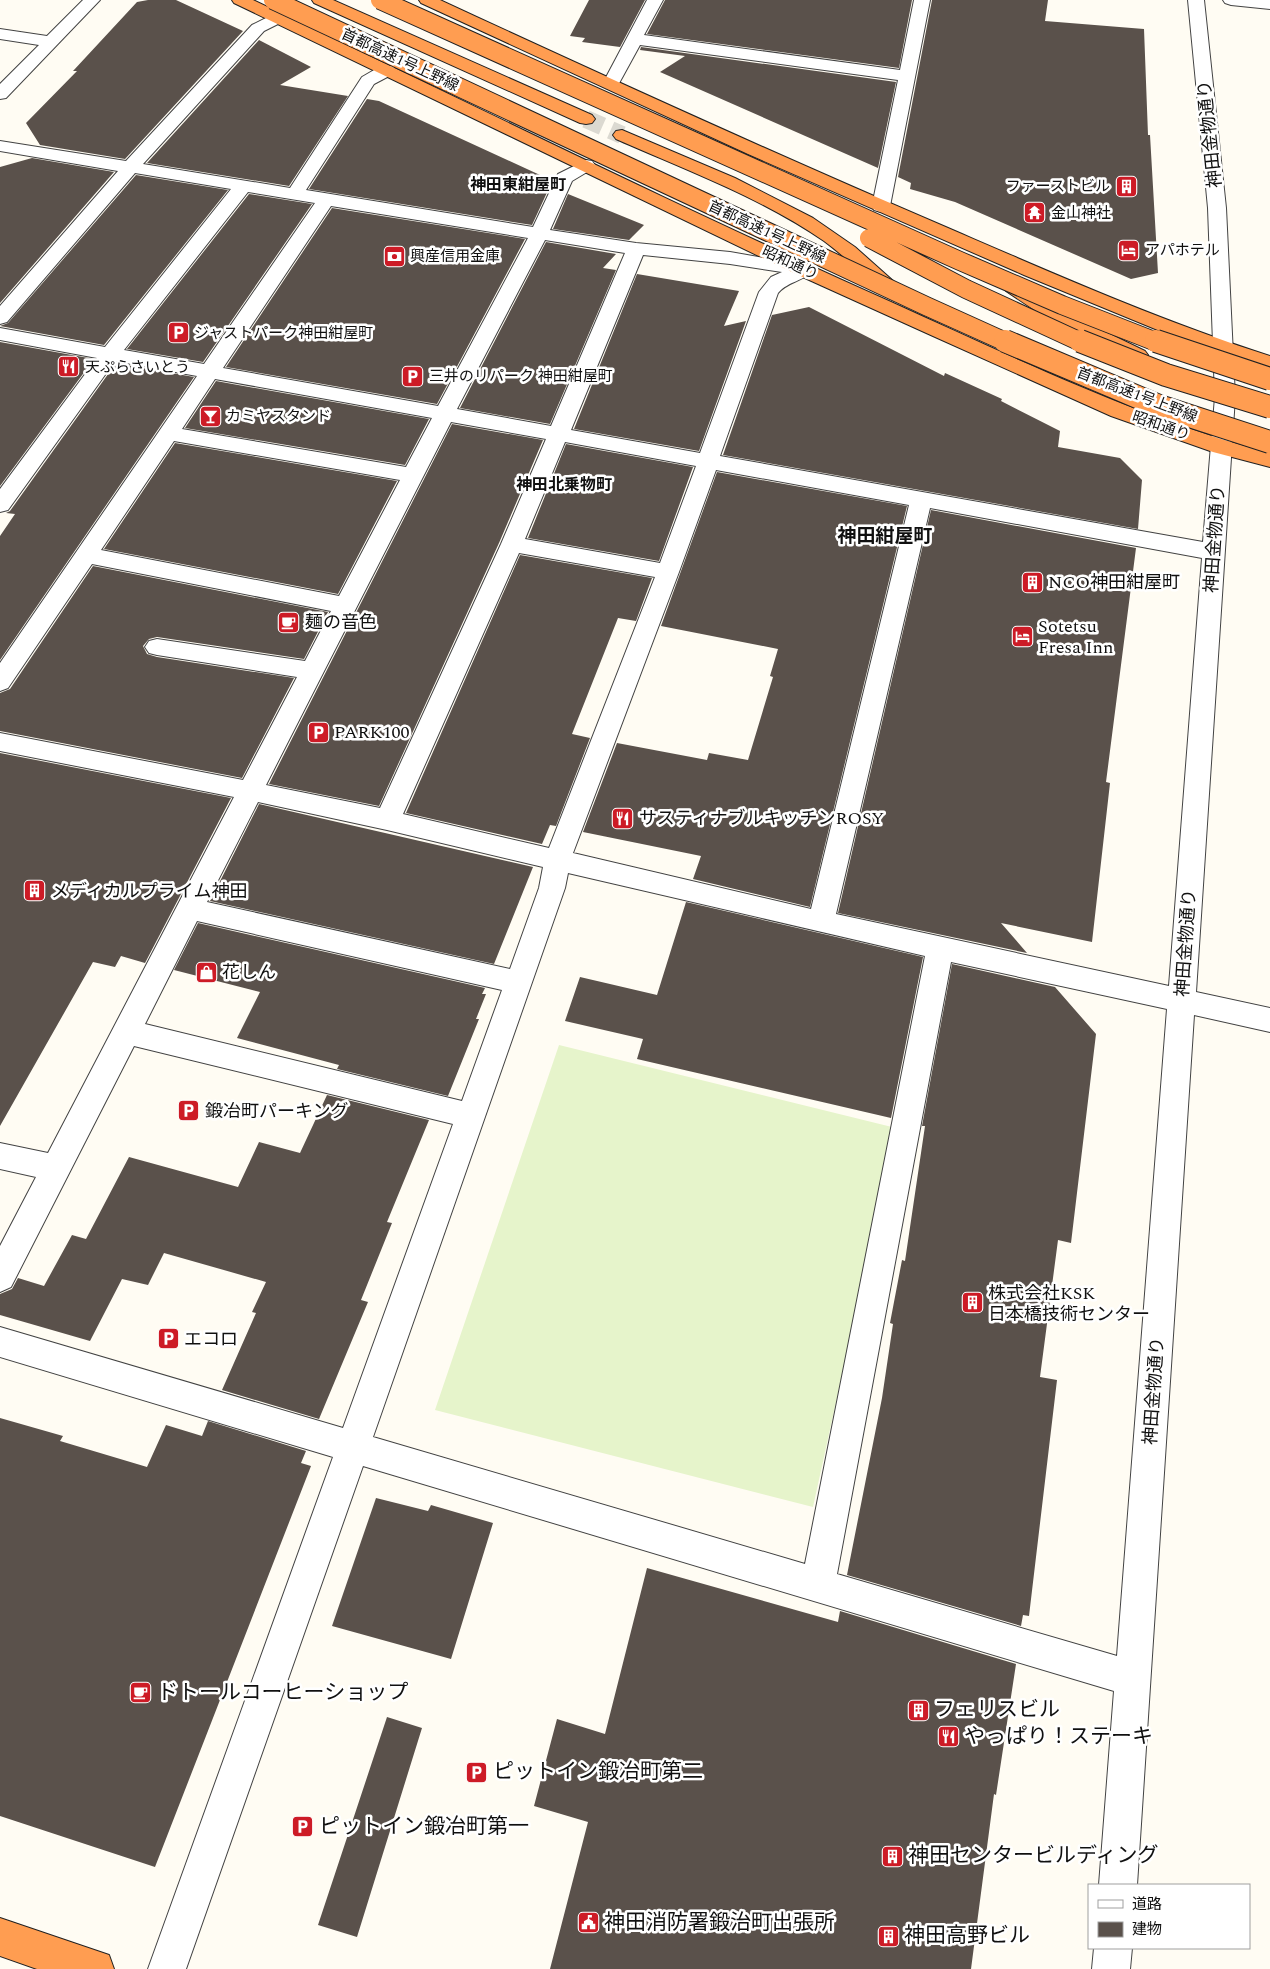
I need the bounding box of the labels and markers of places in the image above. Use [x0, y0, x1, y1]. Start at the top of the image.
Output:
building icon: ファーストビル [1114, 174, 1138, 198]
place label: ファーストビル [1006, 175, 1110, 198]
temple icon: 金山神社 [1023, 201, 1047, 225]
place label: 金山神社 [1051, 202, 1111, 225]
hotel icon: アパホテル [1117, 238, 1141, 262]
place label: アパホテル [1145, 239, 1220, 262]
bank icon: 興産信用金庫 [382, 244, 406, 268]
place label: 興産信用金庫 [410, 245, 500, 268]
parking icon: ジャストパーク神田紺屋町 [166, 321, 190, 345]
place label: ジャストパーク神田紺屋町 [194, 322, 373, 345]
restaurant icon: 天ぷらさいとう [57, 355, 81, 379]
place label: 天ぷらさいとう [85, 356, 190, 379]
parking icon: 三井のリパーク 神田紺屋町 [401, 364, 425, 388]
place label: 三井のリパーク 神田紺屋町 [429, 365, 613, 388]
bar icon: カミヤスタンド [198, 404, 222, 428]
place label: カミヤスタンド [226, 405, 331, 428]
place label: NCO神田紺屋町 [1048, 569, 1180, 596]
building icon: NCO神田紺屋町 [1020, 570, 1044, 594]
place label: 麺の音色 [305, 609, 377, 636]
cafe icon: 麺の音色 [277, 610, 301, 634]
place label: Sotetsu Fresa Inn [1038, 613, 1113, 661]
hotel icon: Sotetsu Fresa Inn [1010, 624, 1034, 648]
place label: PARK100 [334, 719, 409, 746]
parking icon: PARK100 [306, 720, 330, 744]
place label: サスティナブルキッチンROSY [639, 805, 884, 832]
restaurant icon: サスティナブルキッチンROSY [611, 806, 635, 830]
place label: メディカルプライム神田 [51, 878, 247, 905]
building icon: メディカルプライム神田 [23, 879, 47, 903]
place label: 花しん [222, 959, 276, 986]
shop icon: 花しん [194, 960, 218, 984]
place label: 鍛冶町パーキング [205, 1098, 348, 1125]
parking icon: 鍛冶町パーキング [177, 1099, 201, 1123]
place label: 株式会社KSK 日本橋技術センター [988, 1280, 1150, 1328]
building icon: 株式会社KSK 日本橋技術センター [960, 1291, 984, 1315]
place label: エコロ [184, 1326, 238, 1353]
parking icon: エコロ [156, 1327, 180, 1351]
place label: ドトールコーヒーショップ [157, 1677, 408, 1709]
cafe icon: ドトールコーヒーショップ [129, 1681, 153, 1705]
place label: フェリスビル [934, 1694, 1060, 1726]
building icon: フェリスビル [906, 1698, 930, 1722]
place label: やっぱり！ステーキ [964, 1721, 1153, 1753]
restaurant icon: やっぱり！ステーキ [936, 1725, 960, 1749]
place label: ピットイン鍛冶町第二 [493, 1756, 703, 1788]
parking icon: ピットイン鍛冶町第二 [465, 1760, 489, 1784]
place label: ピットイン鍛冶町第一 [319, 1811, 529, 1843]
parking icon: ピットイン鍛冶町第一 [291, 1815, 315, 1839]
place label: 神田センタービルディング [908, 1840, 1159, 1872]
building icon: 神田センタービルディング [880, 1844, 904, 1868]
place label: 神田消防署鍛治町出張所 [604, 1907, 835, 1939]
public building icon: 神田消防署鍛治町出張所 [576, 1911, 600, 1935]
place label: 神田高野ビル [904, 1920, 1030, 1952]
building icon: 神田高野ビル [876, 1924, 900, 1948]

